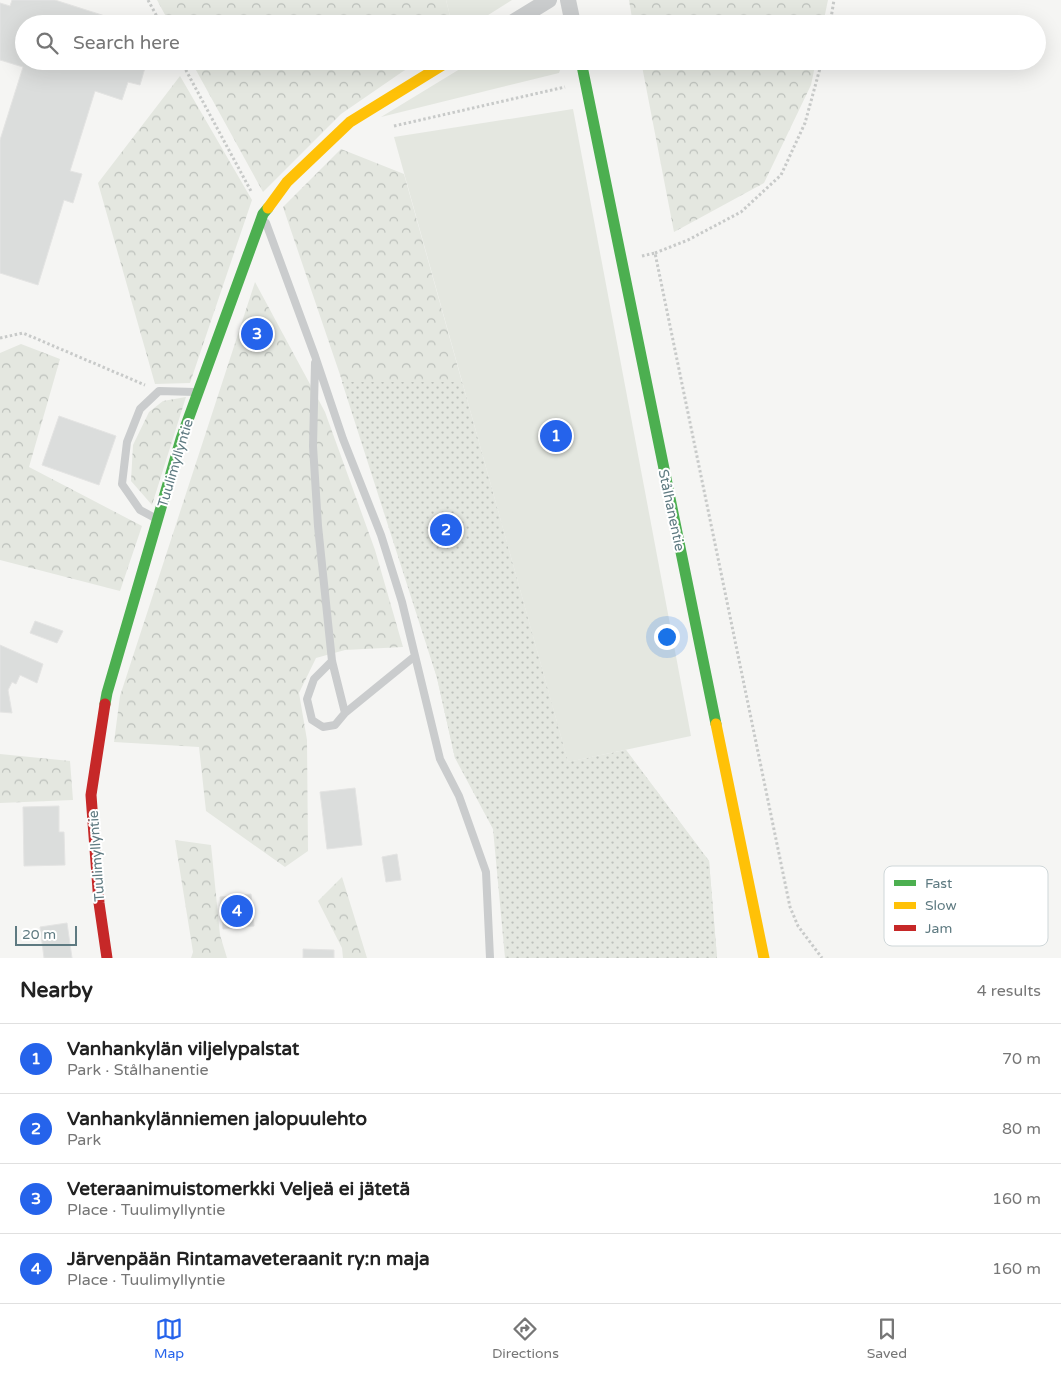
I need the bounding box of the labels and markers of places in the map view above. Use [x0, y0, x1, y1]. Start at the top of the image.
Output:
pin: 3 [241, 315, 273, 353]
pin: 1 [540, 417, 572, 455]
pin: 2 [430, 511, 462, 549]
pin: 4 [221, 892, 253, 930]

